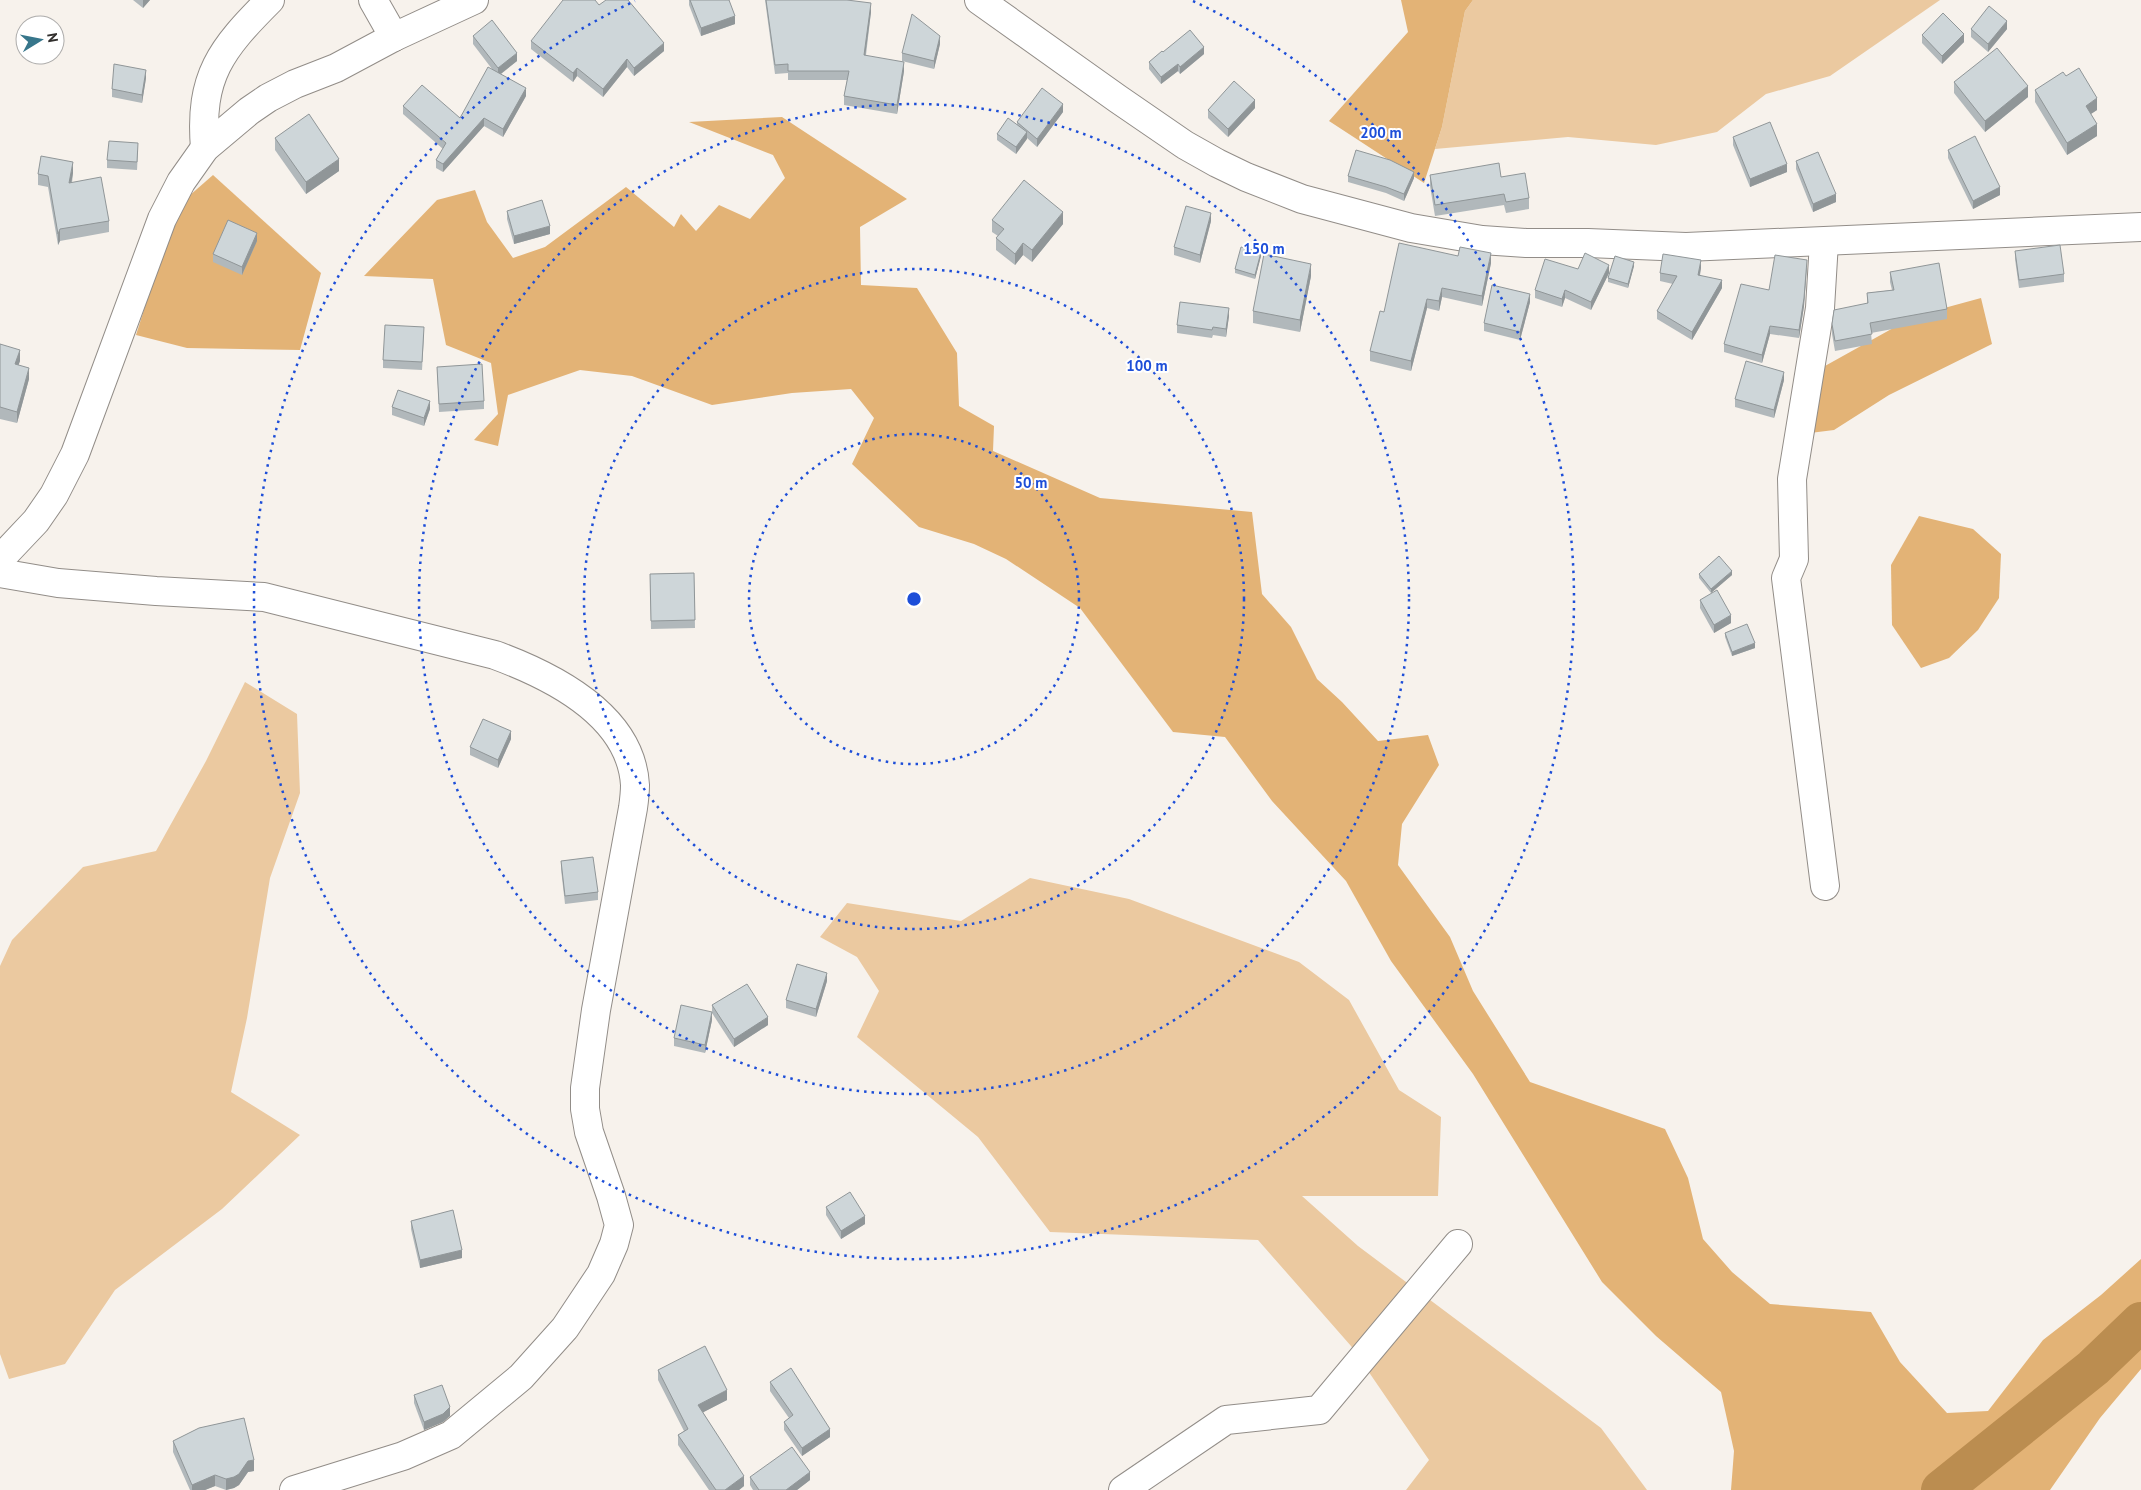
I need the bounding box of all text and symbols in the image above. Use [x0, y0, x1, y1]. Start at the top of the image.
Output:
north arrow [15, 15, 65, 65]
text: N [43, 32, 62, 44]
text: 200 m [1360, 123, 1402, 142]
text: 150 m [1243, 239, 1285, 258]
text: 100 m [1126, 356, 1168, 375]
text: 50 m [1015, 473, 1047, 492]
centre of rings [905, 590, 923, 608]

